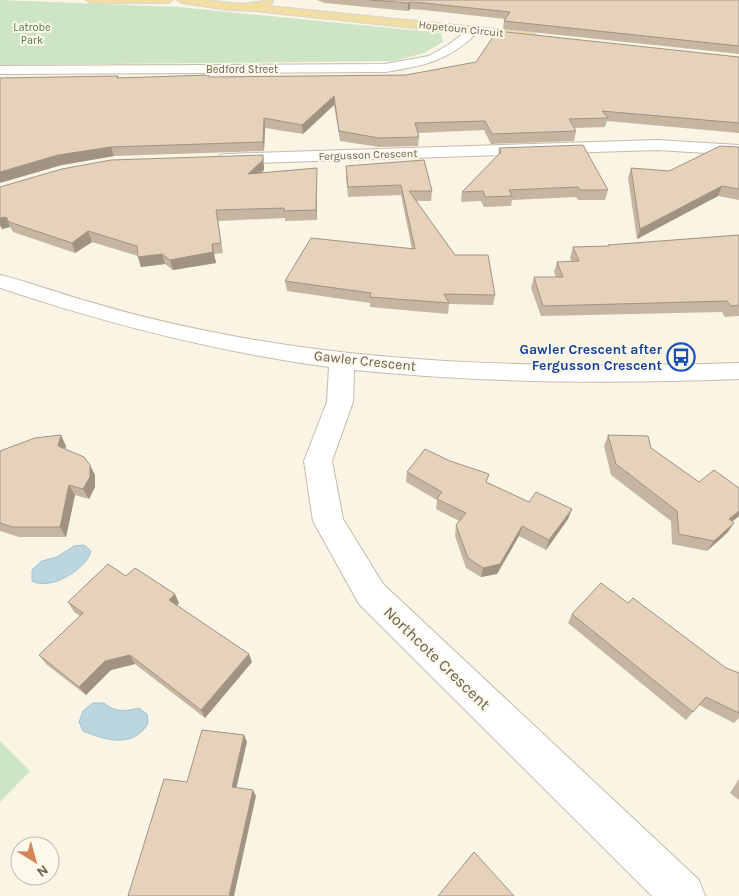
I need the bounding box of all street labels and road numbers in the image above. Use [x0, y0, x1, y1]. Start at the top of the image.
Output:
street label: Hopetoun Circuit [418, 18, 504, 40]
street label: Bedford Street [206, 63, 278, 76]
street label: Fergusson Crescent [318, 147, 418, 163]
street label: Gawler Crescent [313, 347, 417, 375]
street label: Northcote Crescent [380, 602, 494, 714]

